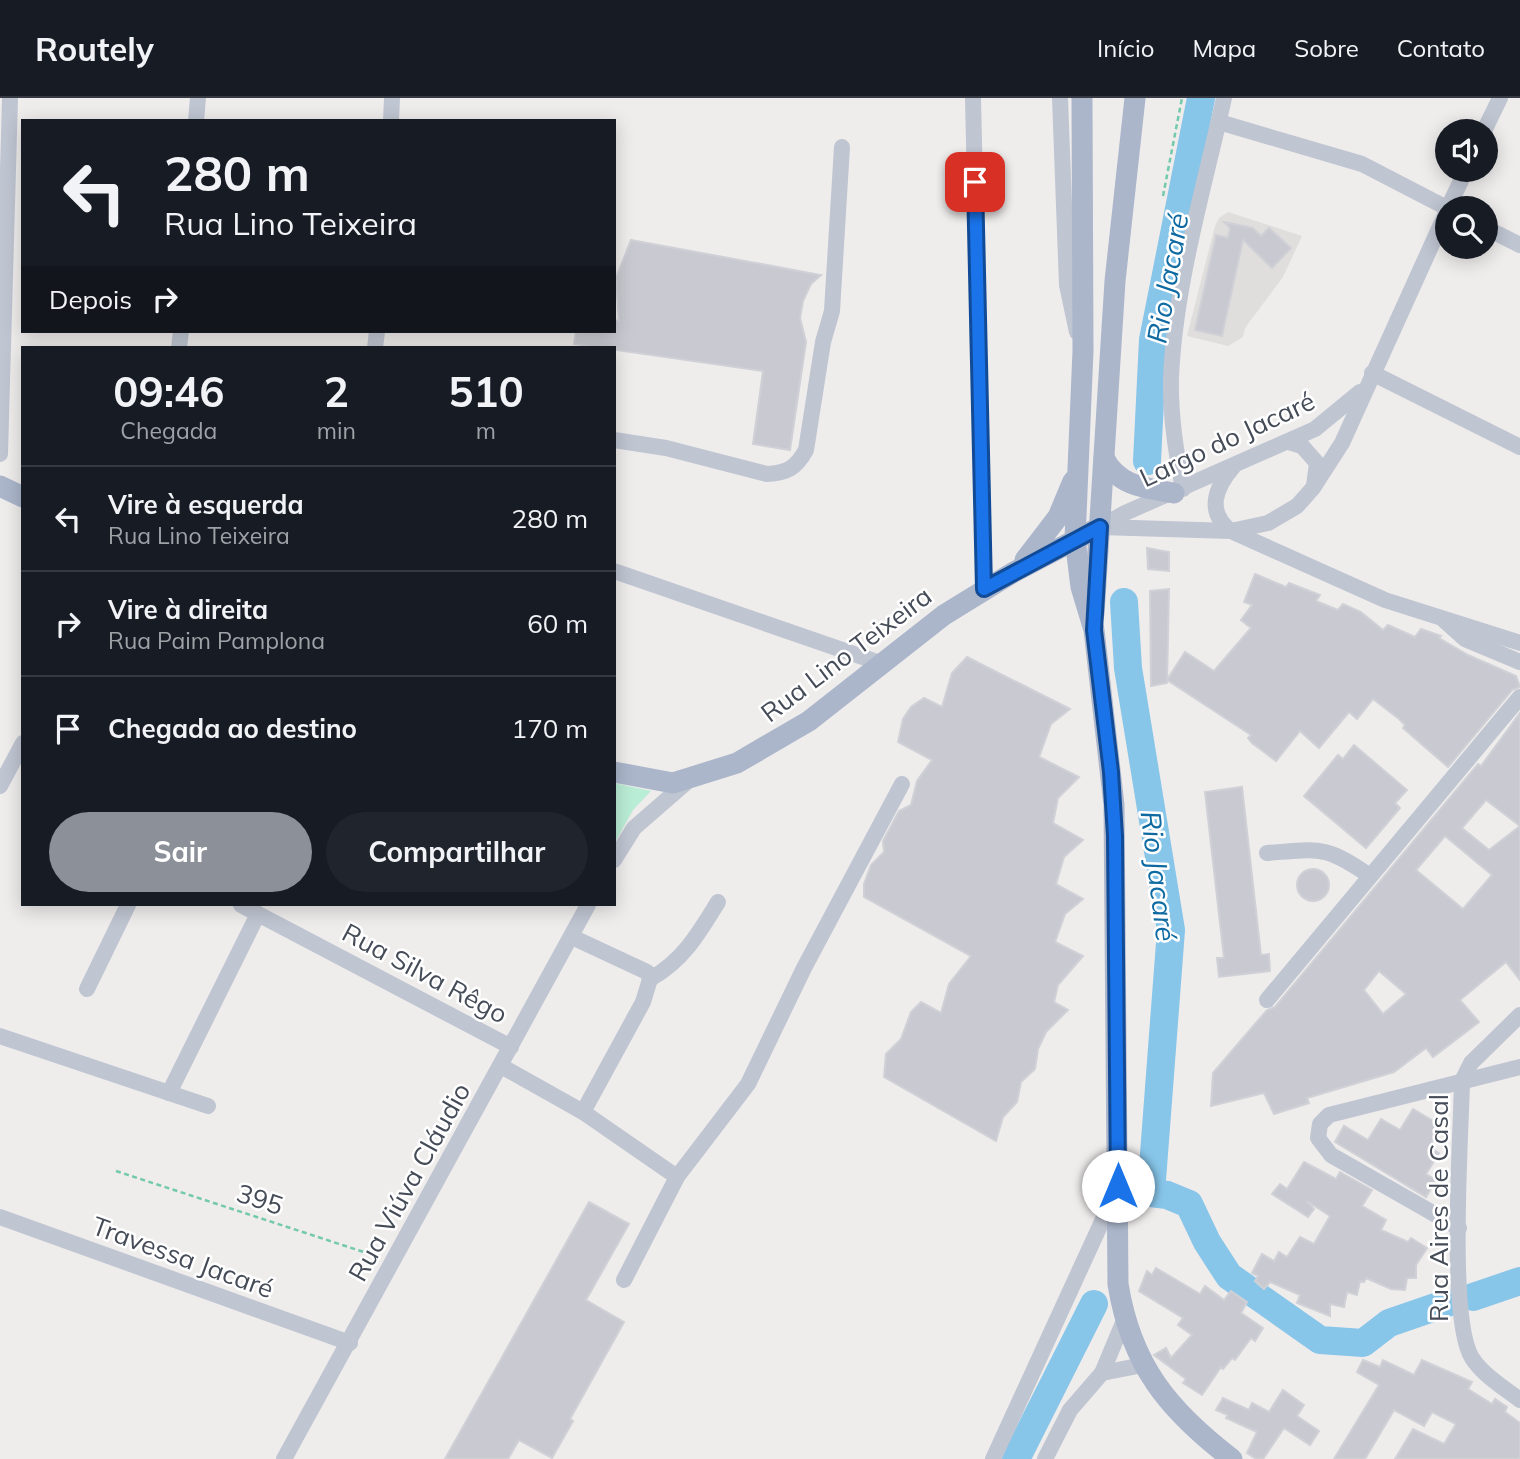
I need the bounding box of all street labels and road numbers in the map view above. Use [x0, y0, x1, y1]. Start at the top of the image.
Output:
street label: Largo do Jacaré [1134, 384, 1320, 494]
street label: Rua Lino Teixeira [754, 579, 938, 729]
street label: Rua Silva Rêgo [337, 916, 513, 1030]
street label: Rua Viúva Cláudio [341, 1077, 477, 1287]
street label: Rua Aires de Casal [1422, 1094, 1455, 1322]
street label: 395 [233, 1176, 287, 1222]
street label: Travessa Jacaré [88, 1209, 278, 1305]

